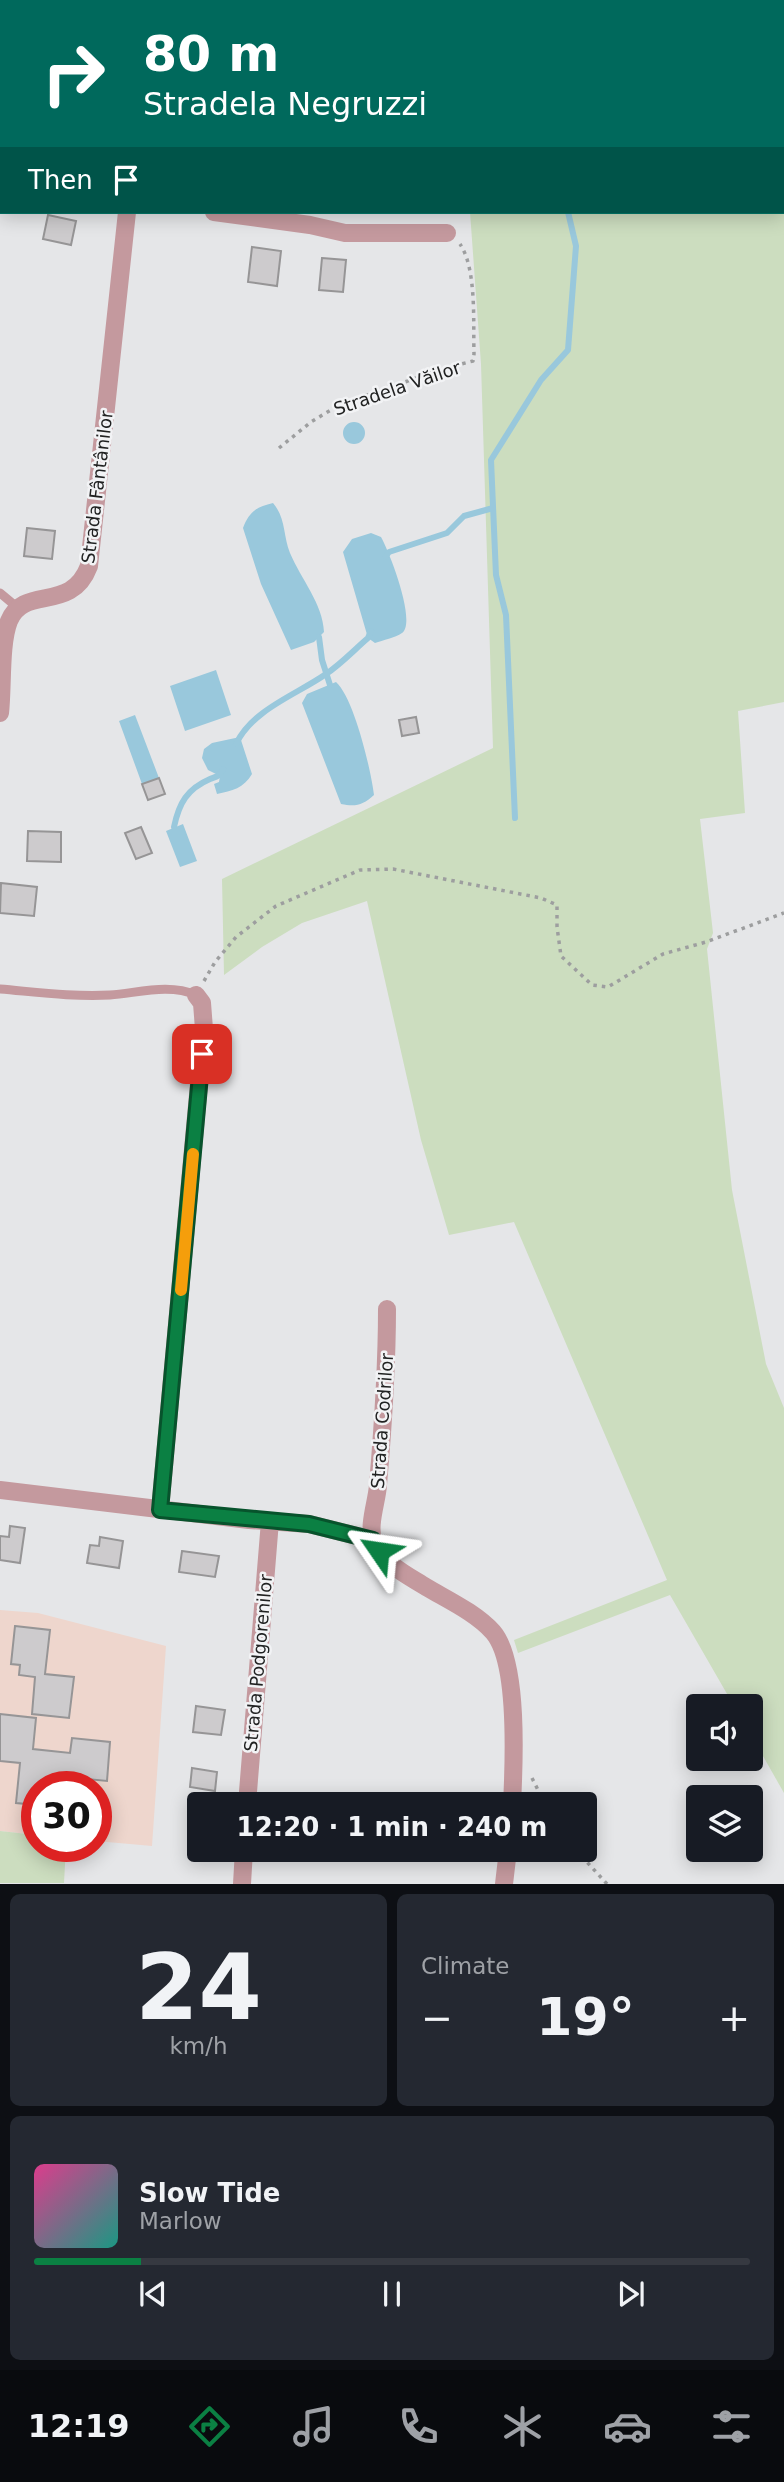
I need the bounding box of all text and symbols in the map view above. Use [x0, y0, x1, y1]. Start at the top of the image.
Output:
text: 80 m [143, 26, 279, 83]
icon: right [28, 28, 119, 119]
text: Stradela Negruzzi [143, 85, 427, 123]
icon: arrive [107, 161, 145, 199]
text: Then [28, 165, 93, 195]
street label: Stradela Văilor [331, 356, 464, 420]
street label: Strada Fântânilor [77, 409, 117, 565]
pin [172, 1024, 232, 1084]
icon: arrive [183, 1035, 221, 1073]
street label: Strada Codrilor [367, 1352, 397, 1490]
position arrow [342, 1514, 416, 1588]
street label: Strada Podgorenilor [240, 1573, 276, 1753]
map controls [686, 1694, 763, 1862]
button: sound [686, 1694, 763, 1771]
speed limit sign: 30 [21, 1771, 112, 1862]
button: layers [686, 1785, 763, 1862]
text: 12:20 · 1 min · 240 m [237, 1812, 547, 1842]
text: 24 [135, 1935, 262, 2040]
text: Climate [421, 1953, 510, 1979]
text: 19° [536, 1987, 635, 2047]
text: − [421, 1996, 453, 2040]
text: + [718, 1996, 750, 2040]
text: km/h [169, 2033, 228, 2059]
text: Slow Tide [139, 2178, 280, 2208]
text: Marlow [139, 2208, 222, 2234]
icon: previous [134, 2275, 172, 2313]
icon: pause [373, 2275, 411, 2313]
icon: next [612, 2275, 650, 2313]
icon: directions [185, 2402, 234, 2451]
icon: music [289, 2402, 338, 2451]
icon: phone [394, 2402, 443, 2451]
icon: climate [498, 2402, 547, 2451]
icon: car [603, 2402, 652, 2451]
icon: filters [707, 2402, 756, 2451]
text: 12:19 [28, 2407, 130, 2445]

